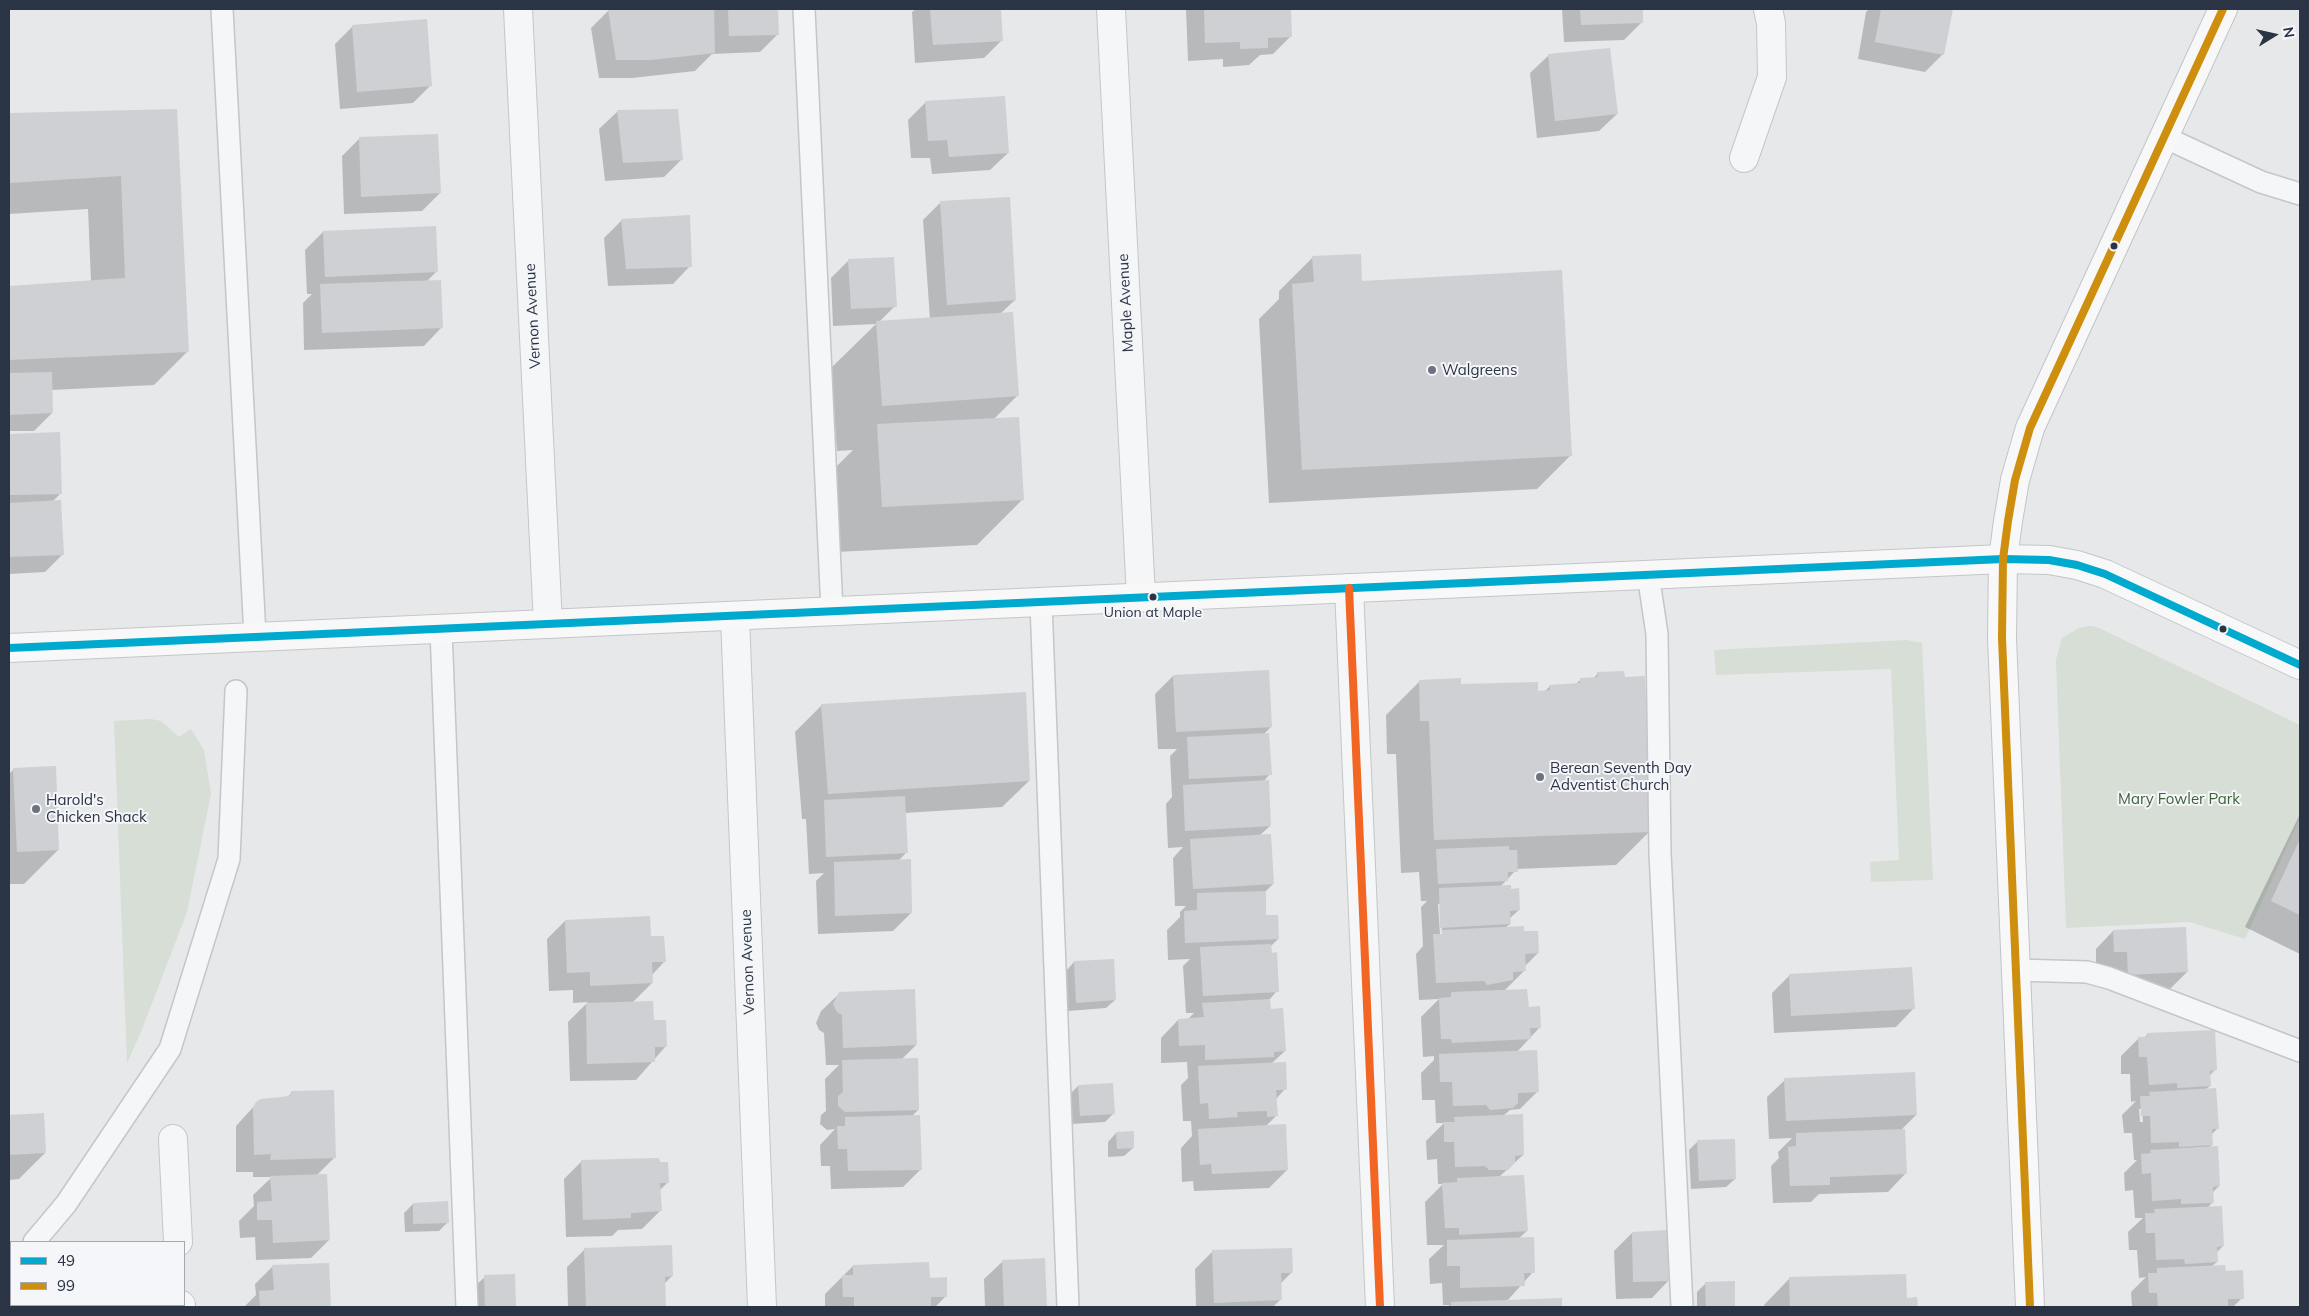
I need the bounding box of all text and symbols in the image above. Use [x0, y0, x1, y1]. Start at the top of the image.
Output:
north arrow [2249, 10, 2299, 60]
text: N [2279, 26, 2299, 39]
unlabelled marker [2109, 241, 2119, 251]
street label: Maple Avenue [1114, 253, 1138, 353]
street label: Vernon Avenue [521, 263, 545, 369]
place label: Walgreens [1442, 361, 1517, 379]
marker: Walgreens [1426, 364, 1438, 376]
marker: Union at Maple [1148, 592, 1158, 602]
place label: Union at Maple [1104, 605, 1202, 621]
unlabelled marker [2218, 624, 2228, 634]
place label: Berean Seventh Day Adventist Church [1550, 759, 1692, 794]
marker: Berean Seventh Day Adventist Church [1534, 771, 1546, 783]
park label: Mary Fowler Park [2118, 790, 2240, 808]
place label: Harold's Chicken Shack [46, 791, 147, 826]
marker: Harold's Chicken Shack [30, 803, 42, 815]
street label: Vernon Avenue [737, 909, 759, 1015]
legend [10, 1241, 185, 1306]
text: 49 [57, 1251, 75, 1270]
text: 99 [57, 1276, 75, 1295]

